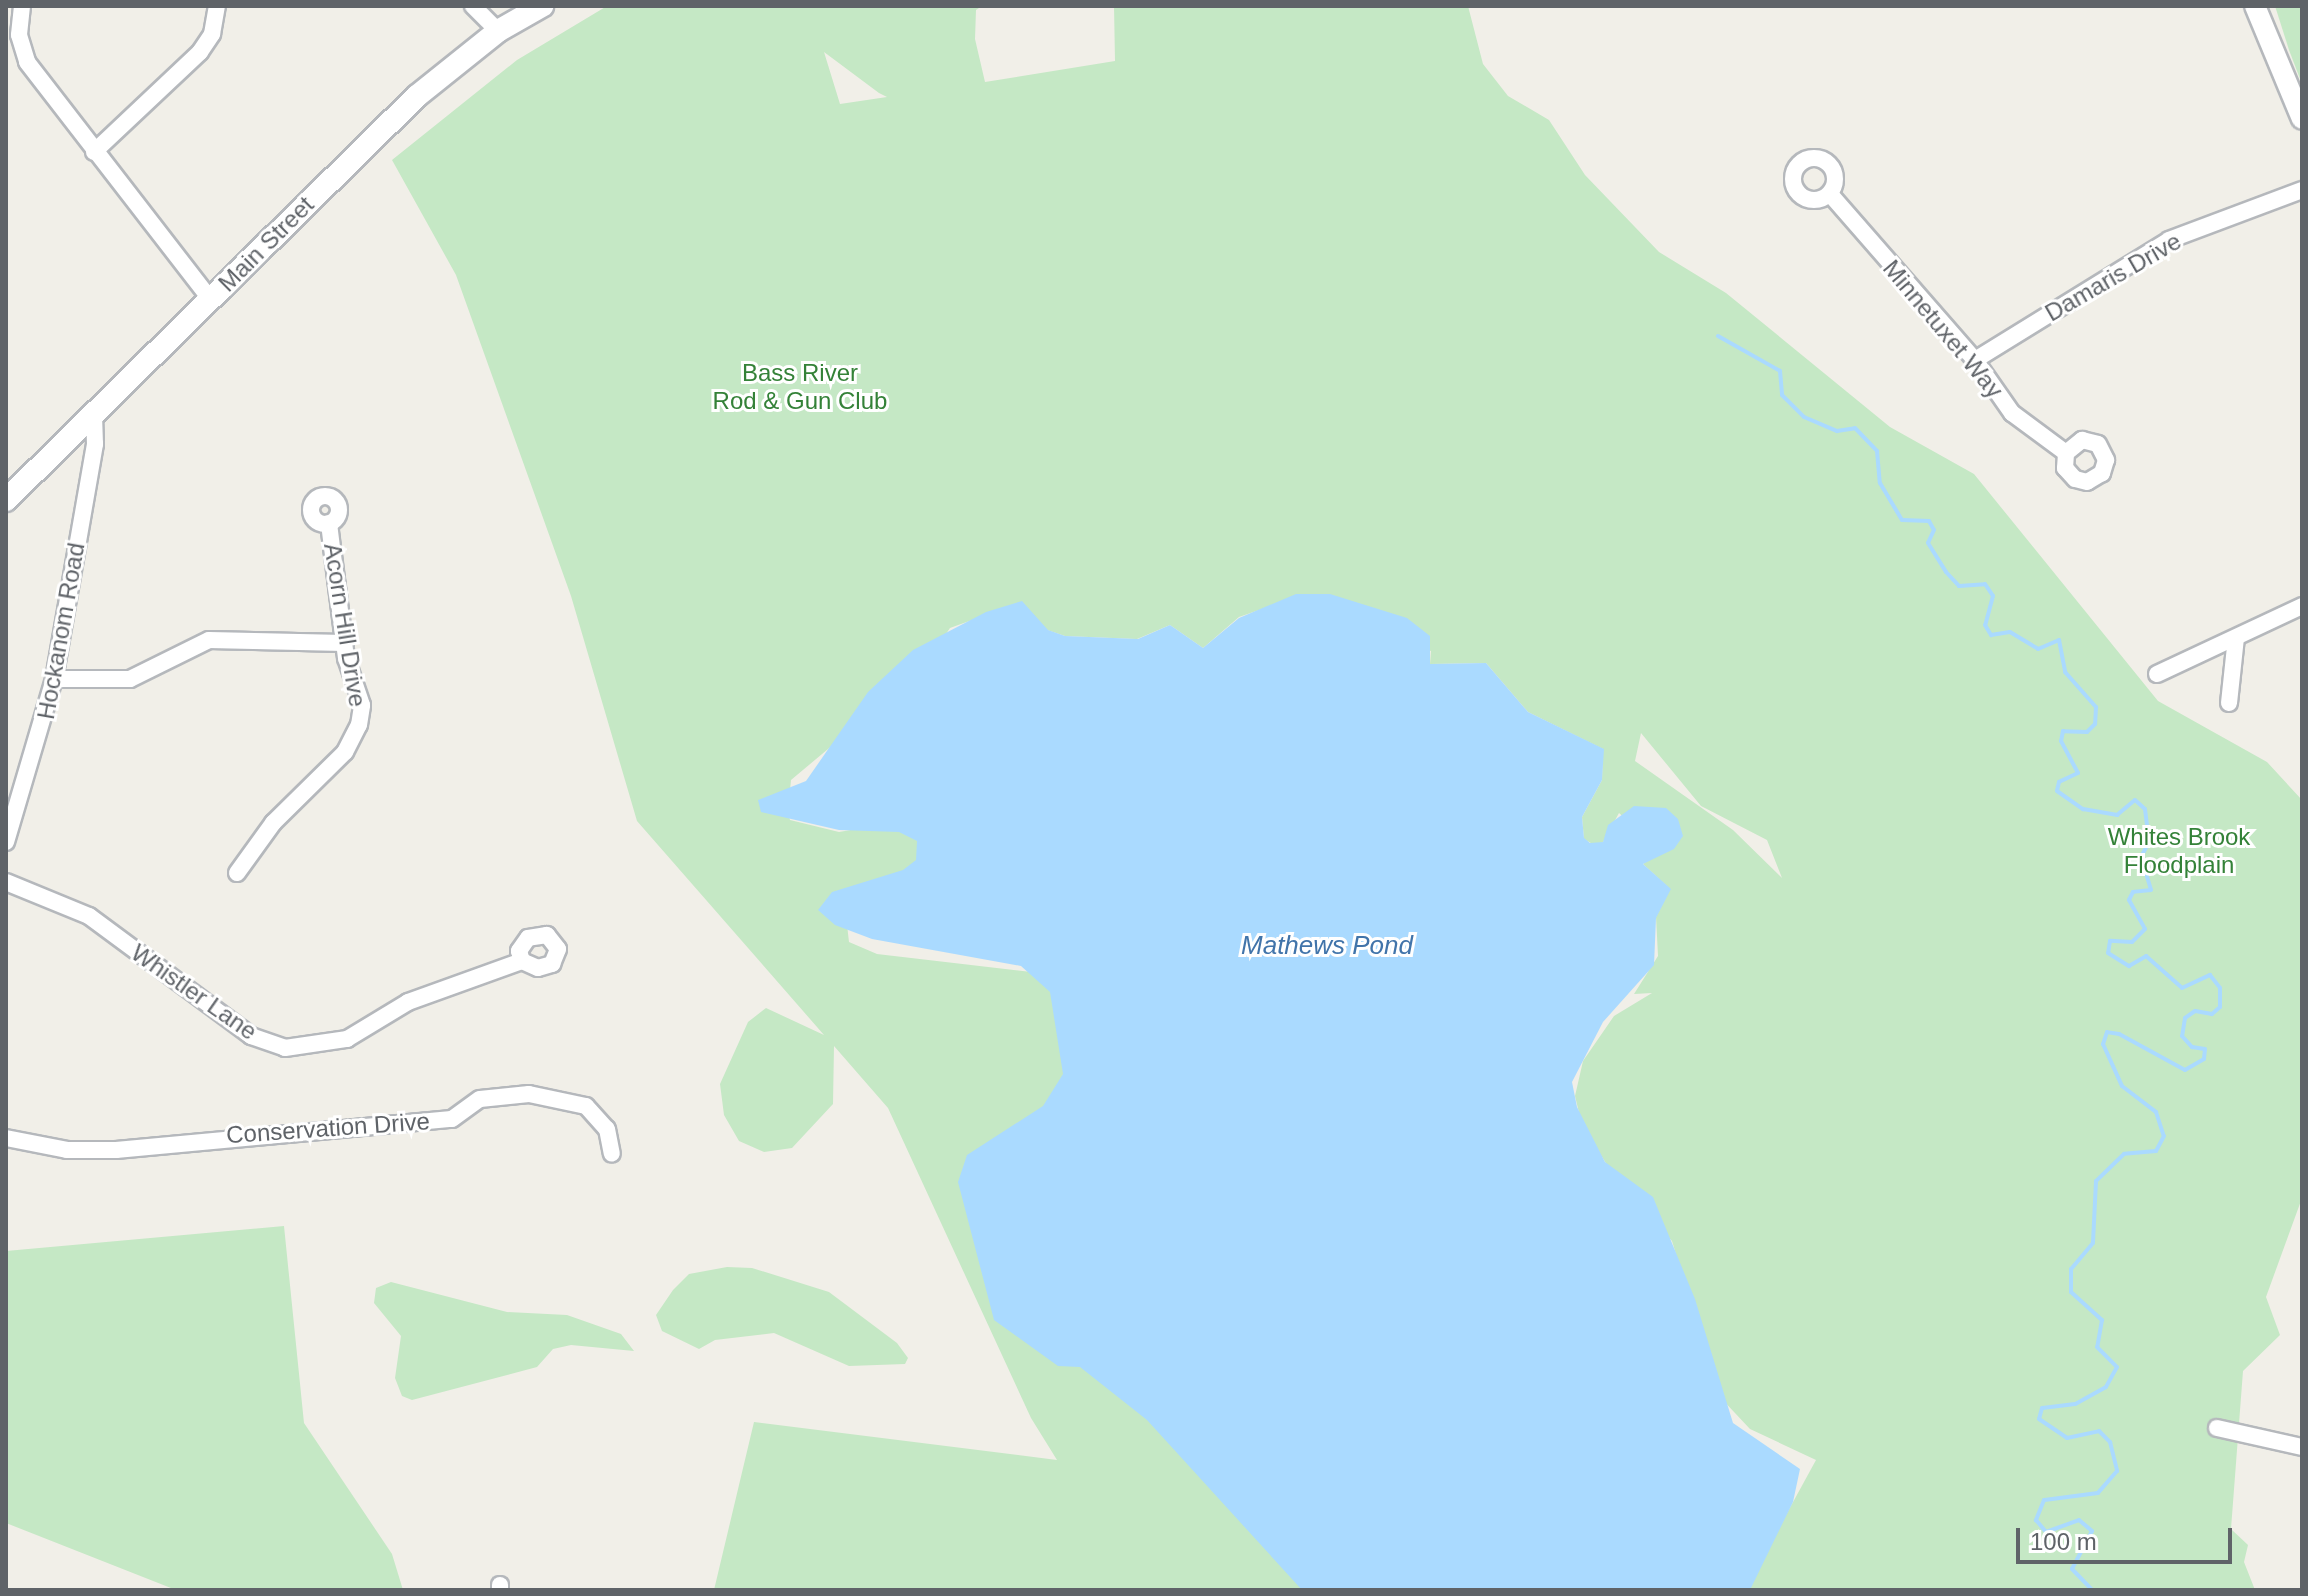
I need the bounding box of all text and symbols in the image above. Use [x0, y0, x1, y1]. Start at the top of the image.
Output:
street label: Main Street [212, 190, 320, 298]
street label: Damaris Drive [2040, 227, 2186, 327]
street label: Minnetuxet Way [1877, 254, 2009, 404]
park label: Bass River Rod & Gun Club [713, 359, 887, 415]
street label: Hockanom Road [31, 540, 91, 722]
street label: Acorn Hill Drive [318, 541, 372, 709]
park label: Whites Brook Floodplain [2108, 823, 2250, 879]
water label: Mathews Pond [1241, 930, 1413, 962]
street label: Whistler Lane [126, 938, 262, 1046]
street label: Conservation Drive [225, 1107, 431, 1149]
scale bar [2020, 1512, 2236, 1562]
text: 100 m [2030, 1528, 2097, 1555]

